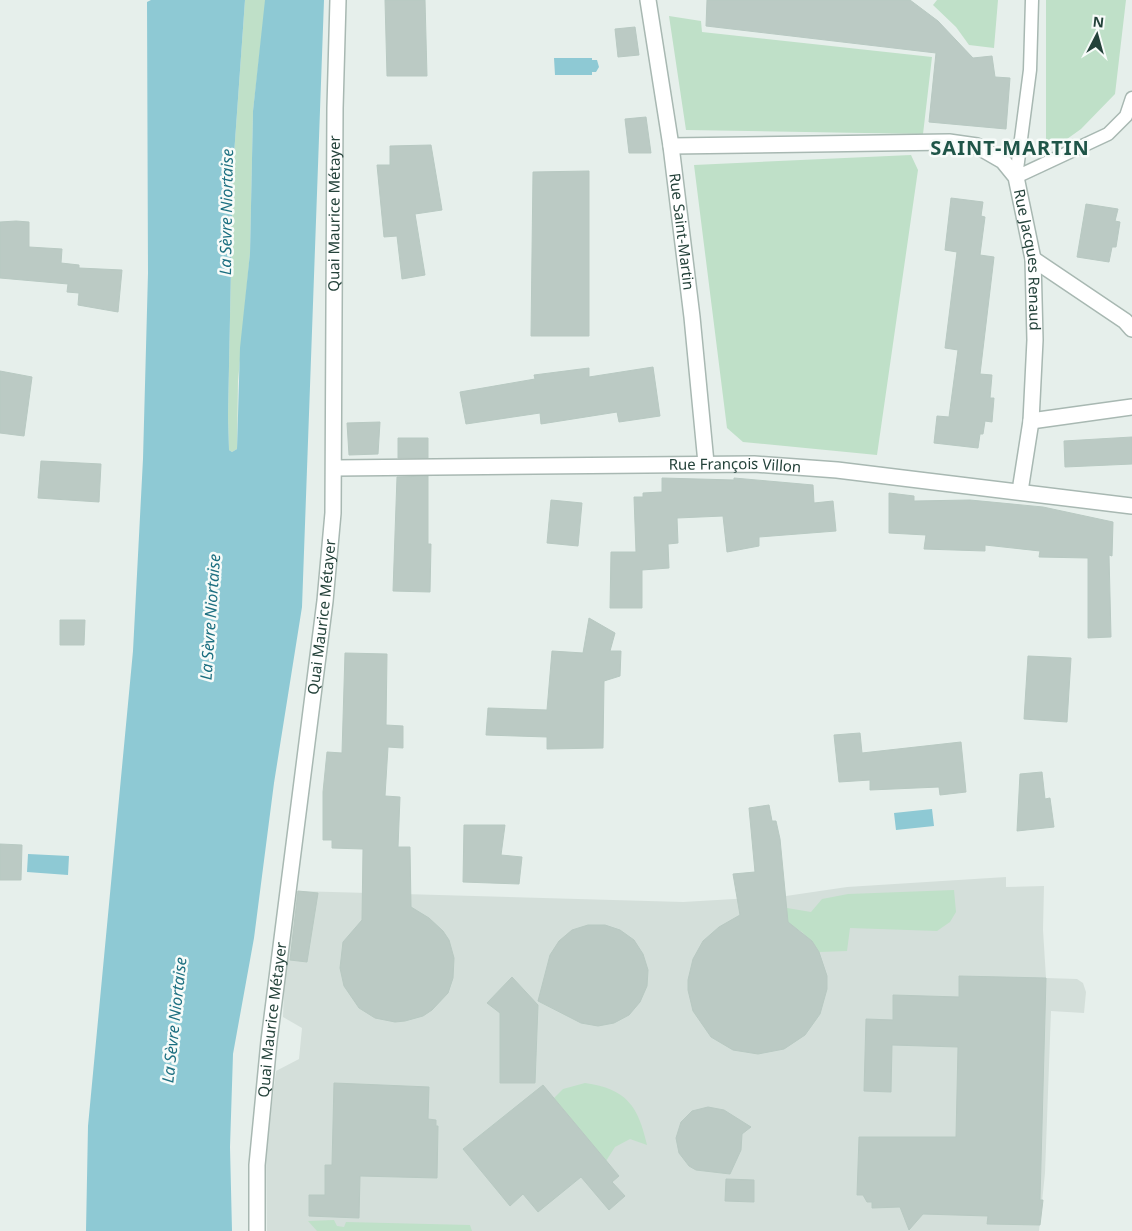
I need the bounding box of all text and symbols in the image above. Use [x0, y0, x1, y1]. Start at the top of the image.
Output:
north arrow [1072, 10, 1122, 60]
text: N [1092, 12, 1105, 32]
district label: SAINT-MARTIN [930, 134, 1090, 161]
street label: Quai Maurice Métayer [323, 135, 344, 292]
water label: La Sèvre Niortaise [214, 149, 238, 275]
street label: Rue Saint-Martin [665, 172, 700, 291]
street label: Rue Jacques Renaud [1010, 187, 1046, 331]
street label: Rue François Villon [669, 453, 802, 476]
street label: Quai Maurice Métayer [302, 538, 340, 696]
water label: La Sèvre Niortaise [195, 553, 225, 681]
street label: Quai Maurice Métayer [253, 941, 291, 1098]
water label: La Sèvre Niortaise [156, 956, 192, 1084]

